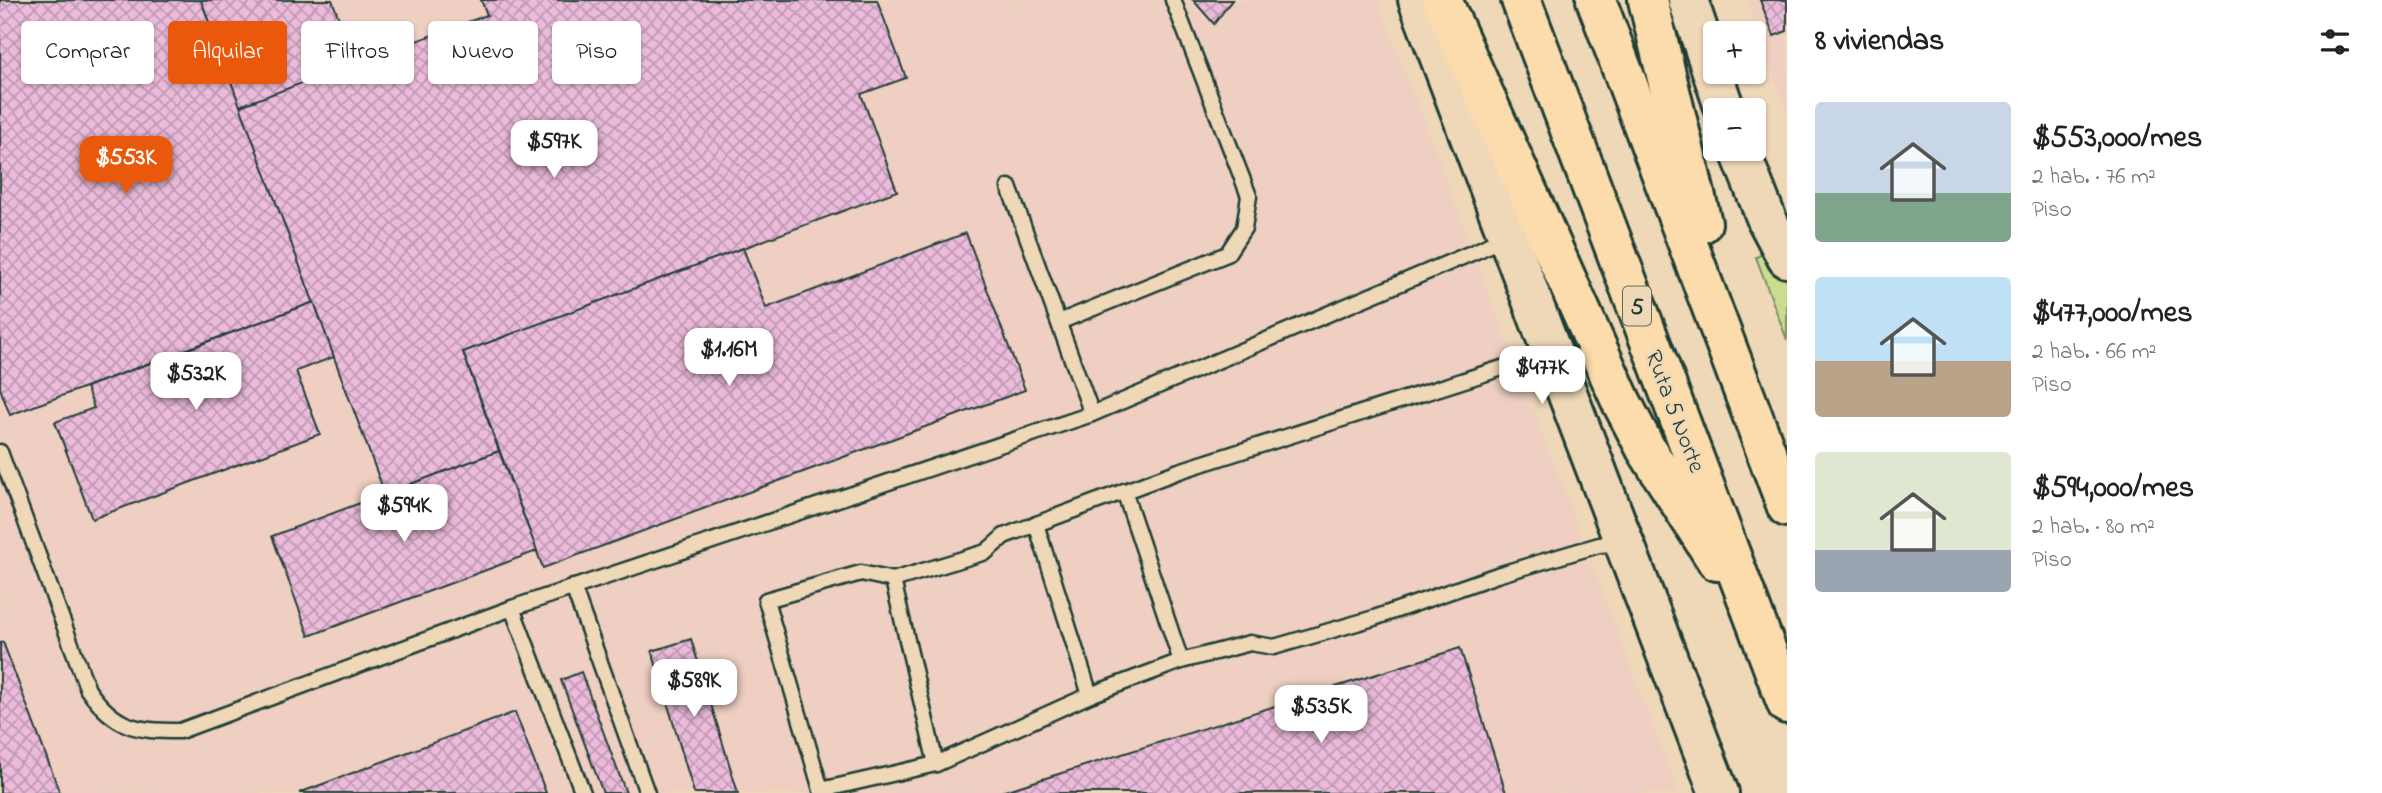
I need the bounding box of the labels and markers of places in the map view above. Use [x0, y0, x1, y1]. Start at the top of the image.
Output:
pin: $597K [505, 120, 603, 180]
pin: $553K [77, 136, 175, 196]
pin: $1.16M [672, 328, 786, 388]
pin: $477K [1493, 346, 1591, 406]
pin: $532K [147, 352, 245, 412]
pin: $594K [355, 484, 453, 544]
pin: $589K [645, 660, 743, 719]
pin: $535K [1272, 686, 1370, 745]

